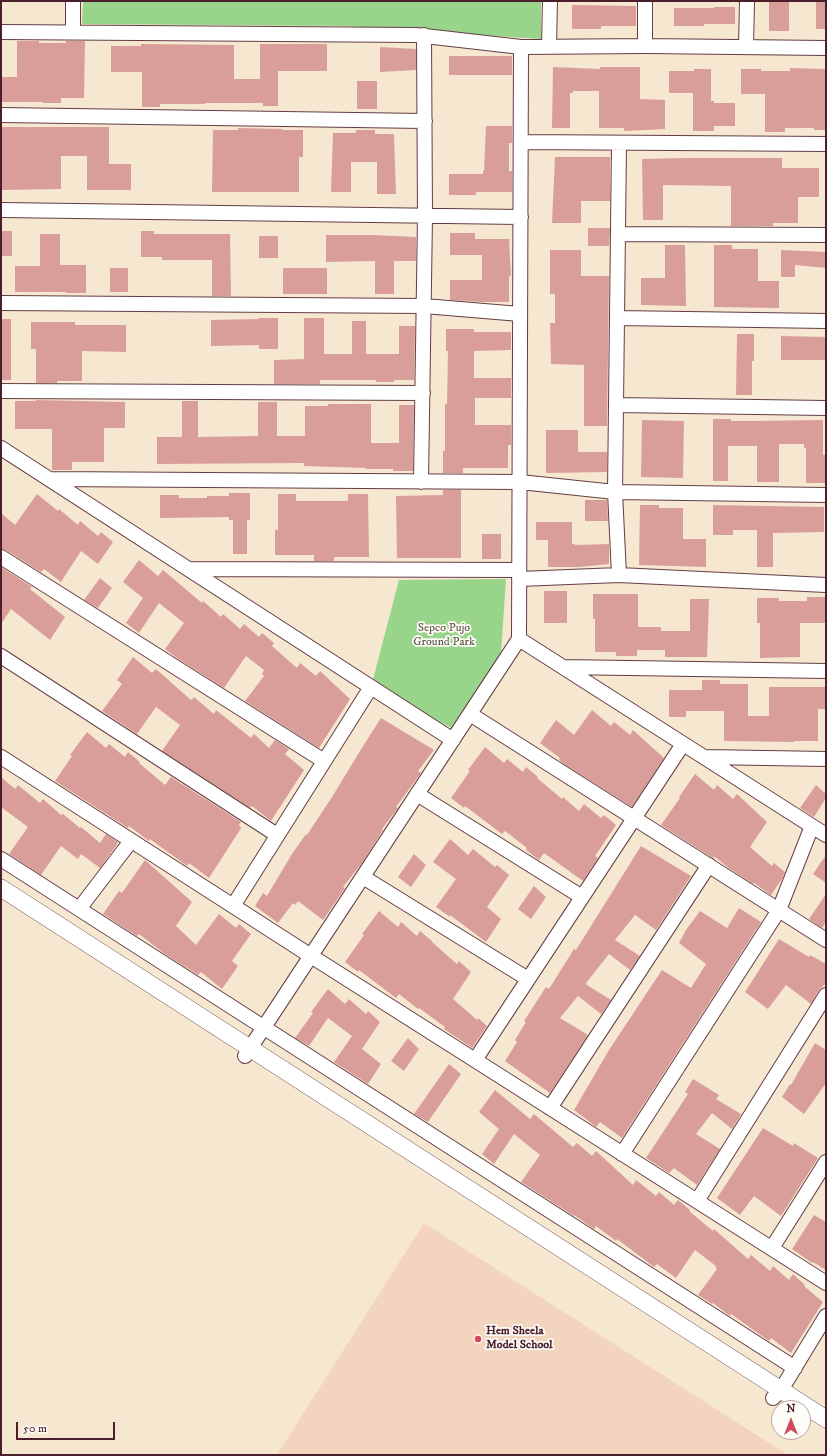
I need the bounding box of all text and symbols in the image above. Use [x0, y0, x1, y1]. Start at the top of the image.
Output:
park label: Sepco Pujo Ground Park [413, 622, 475, 650]
place label: Hem Sheela Model School [486, 1325, 553, 1353]
marker: Hem Sheela Model School [473, 1334, 483, 1344]
north arrow [771, 1400, 811, 1440]
text: N [786, 1402, 796, 1416]
scale bar [18, 1414, 117, 1440]
text: 50 m [23, 1421, 47, 1436]

